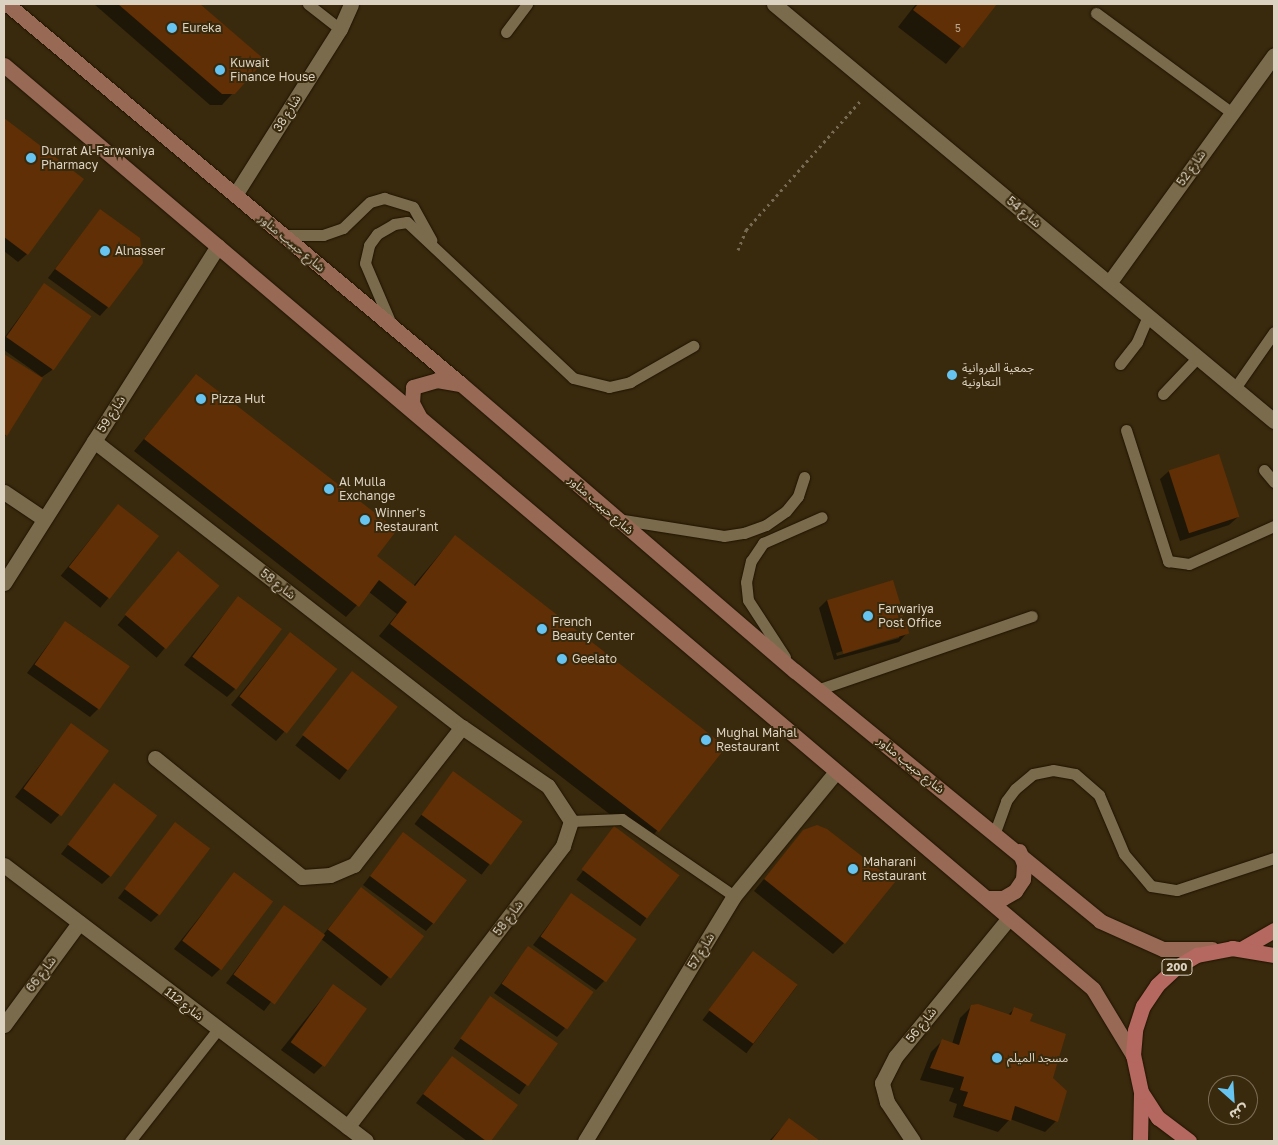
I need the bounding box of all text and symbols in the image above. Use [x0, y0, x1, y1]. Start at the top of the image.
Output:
place label: Eureka [182, 21, 222, 35]
marker: Eureka [166, 22, 178, 34]
house number: 5 [955, 23, 961, 35]
place label: Kuwait Finance House [230, 56, 315, 84]
marker: Kuwait Finance House [214, 64, 226, 76]
street label: شارع 38 [270, 92, 304, 134]
place label: Durrat Al-Farwaniya Pharmacy [41, 144, 155, 172]
street label: شارع 52 [1174, 147, 1208, 189]
marker: Durrat Al-Farwaniya Pharmacy [25, 152, 37, 164]
street label: شارع 54 [1004, 193, 1044, 231]
street label: شارع حبيب مناور [256, 211, 328, 275]
place label: Alnasser [115, 244, 165, 258]
marker: Alnasser [99, 245, 111, 257]
place label: جمعية الفروانية التعاونية [962, 361, 1034, 389]
marker: جمعية الفروانية التعاونية [946, 369, 958, 381]
place label: Pizza Hut [211, 392, 265, 406]
street label: شارع 59 [94, 393, 128, 435]
marker: Pizza Hut [195, 393, 207, 405]
street label: شارع حبيب مناور [565, 473, 637, 537]
place label: Al Mulla Exchange [339, 475, 395, 503]
marker: Al Mulla Exchange [323, 483, 335, 495]
place label: Winner's Restaurant [375, 506, 439, 534]
marker: Winner's Restaurant [359, 514, 371, 526]
street label: شارع 58 [258, 566, 298, 602]
place label: Farwariya Post Office [878, 602, 942, 630]
marker: Farwariya Post Office [862, 610, 874, 622]
place label: French Beauty Center [552, 615, 635, 643]
marker: French Beauty Center [536, 623, 548, 635]
place label: Geelato [572, 652, 617, 666]
marker: Geelato [556, 653, 568, 665]
place label: Mughal Mahal Restaurant [716, 726, 797, 754]
marker: Mughal Mahal Restaurant [700, 734, 712, 746]
street label: شارع حبيب مناور [875, 734, 947, 796]
place label: Maharani Restaurant [863, 855, 927, 883]
marker: Maharani Restaurant [847, 863, 859, 875]
street label: شارع 58 [490, 897, 526, 939]
street label: شارع 57 [685, 930, 717, 972]
street label: شارع 66 [23, 953, 59, 995]
road number: 200 [1161, 959, 1193, 976]
street label: شارع 112 [162, 984, 206, 1024]
street label: شارع 56 [903, 1005, 939, 1045]
place label: مسجد الميلم [1007, 1051, 1068, 1065]
marker: مسجد الميلم [991, 1052, 1003, 1064]
north arrow [1208, 1075, 1258, 1125]
text: ش [1227, 1101, 1252, 1125]

